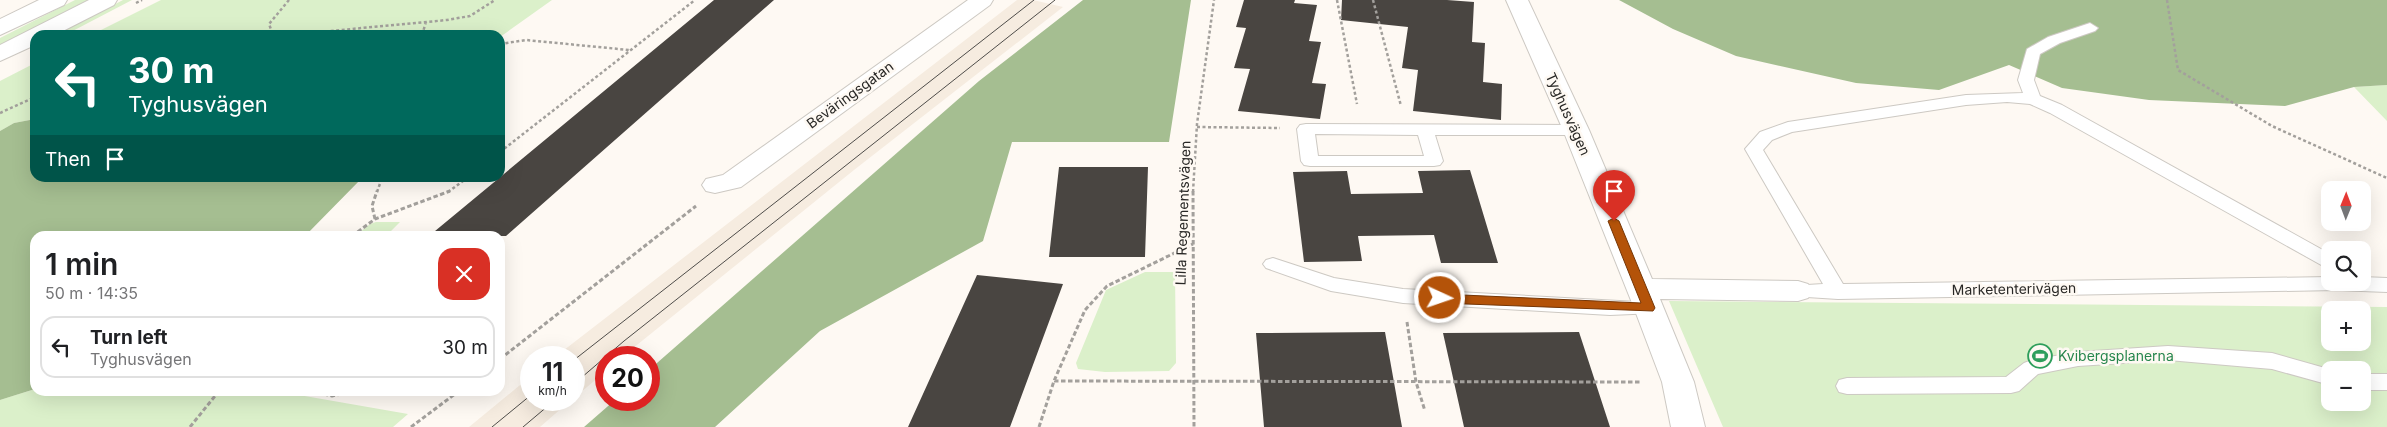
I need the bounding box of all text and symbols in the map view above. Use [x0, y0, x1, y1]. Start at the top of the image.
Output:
text: 30 m [128, 49, 214, 91]
icon: left [45, 50, 110, 115]
street label: Beväringsgatan [803, 57, 896, 132]
street label: Tyghusvägen [1543, 70, 1594, 158]
text: Tyghusvägen [128, 91, 268, 117]
street label: Lilla Regementsvägen [1171, 140, 1194, 286]
icon: arrive [101, 145, 129, 173]
text: Then [45, 148, 91, 171]
pin [1593, 170, 1635, 221]
icon: arrive [1600, 177, 1628, 205]
north arrow [2321, 181, 2371, 231]
map controls [2321, 181, 2371, 411]
button: search [2321, 241, 2371, 291]
text: 1 min [45, 246, 118, 282]
button: close [438, 248, 490, 300]
position arrow [1413, 271, 1465, 323]
street label: Marketenterivägen [1952, 279, 2076, 298]
text: 50 m · 14:35 [45, 283, 138, 303]
button: + [2321, 301, 2371, 351]
text: Turn left [90, 326, 168, 349]
icon: left [47, 333, 75, 361]
text: 30 m [442, 336, 488, 359]
sports icon: Kvibergsplanerna [2027, 343, 2053, 369]
speed limit sign: 20 [595, 346, 660, 411]
place label: Kvibergsplanerna [2058, 347, 2174, 364]
text: Tyghusvägen [90, 349, 192, 369]
text: 11 [542, 357, 563, 387]
button: − [2321, 361, 2371, 411]
text: km/h [538, 383, 567, 398]

